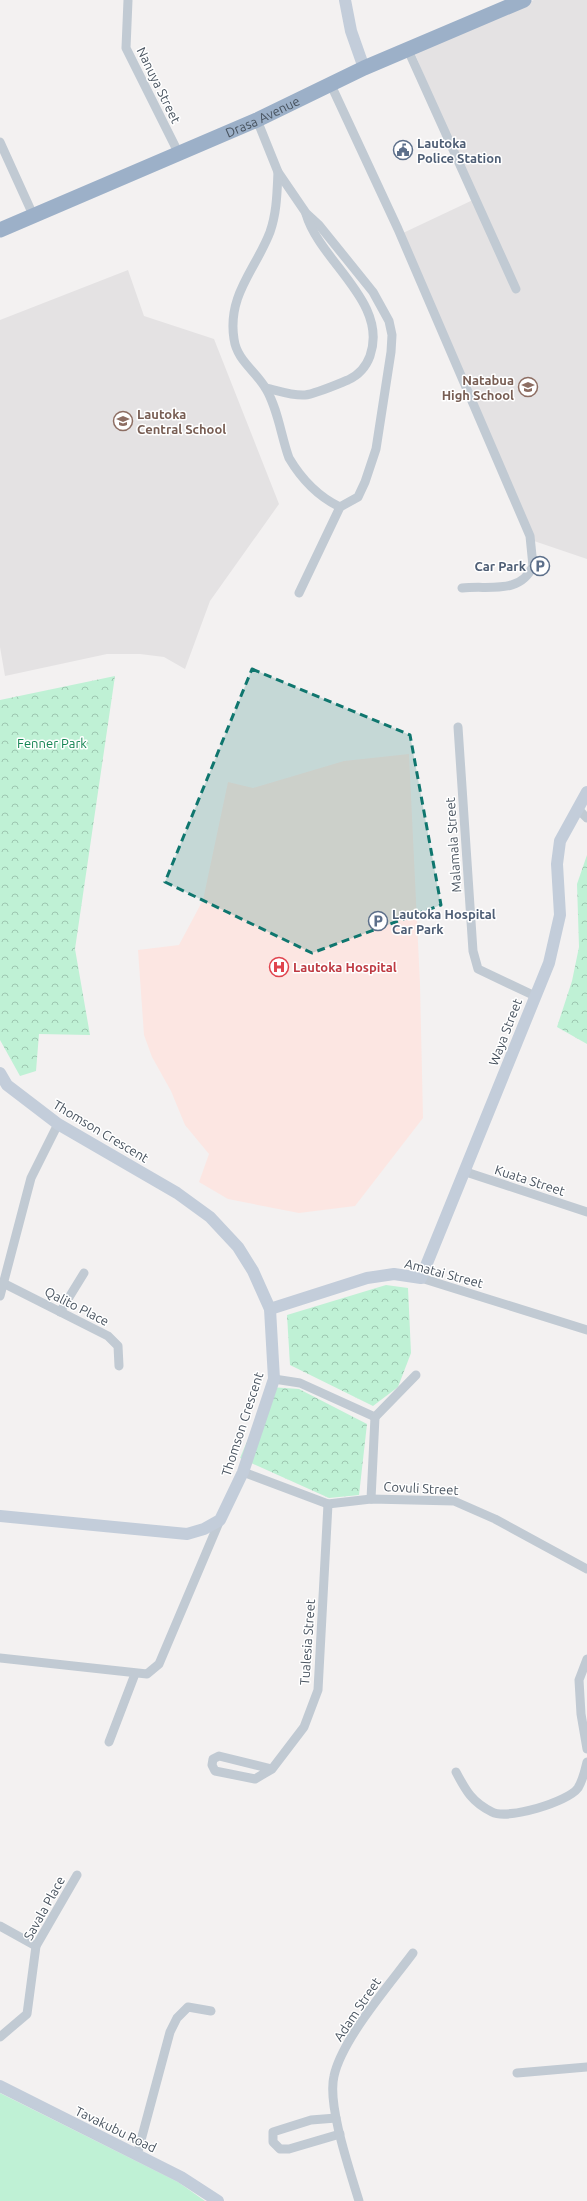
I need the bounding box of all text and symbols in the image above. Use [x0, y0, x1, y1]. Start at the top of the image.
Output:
street label: Nanuya Street [135, 45, 183, 125]
street label: Drasa Avenue [223, 93, 302, 140]
place label: Lautoka Police Station [417, 136, 502, 165]
public building icon: Lautoka Police Station [392, 139, 414, 161]
place label: Natabua High School [442, 373, 514, 402]
school or university icon: Natabua High School [517, 376, 539, 398]
place label: Lautoka Central School [137, 407, 226, 436]
school or university icon: Lautoka Central School [112, 410, 134, 432]
parking icon: Car Park [529, 555, 551, 577]
place label: Car Park [474, 559, 527, 573]
park label: Fenner Park [17, 736, 87, 750]
street label: Malamala Street [443, 797, 463, 893]
place label: Lautoka Hospital Car Park [392, 907, 496, 936]
parking icon: Lautoka Hospital Car Park [367, 910, 389, 932]
hospital icon: Lautoka Hospital [268, 956, 290, 978]
place label: Lautoka Hospital [293, 960, 397, 974]
street label: Waya Street [486, 997, 524, 1067]
street label: Thomson Crescent [51, 1097, 151, 1165]
street label: Kuata Street [493, 1162, 567, 1198]
street label: Amatai Street [403, 1256, 485, 1290]
street label: Qalito Place [42, 1284, 111, 1329]
street label: Thomson Crescent [219, 1370, 265, 1478]
street label: Covuli Street [383, 1479, 459, 1497]
street label: Tualesia Street [297, 1598, 317, 1686]
street label: Savala Place [21, 1874, 67, 1942]
street label: Adam Street [331, 1975, 383, 2043]
street label: Tavakubu Road [73, 2103, 159, 2155]

